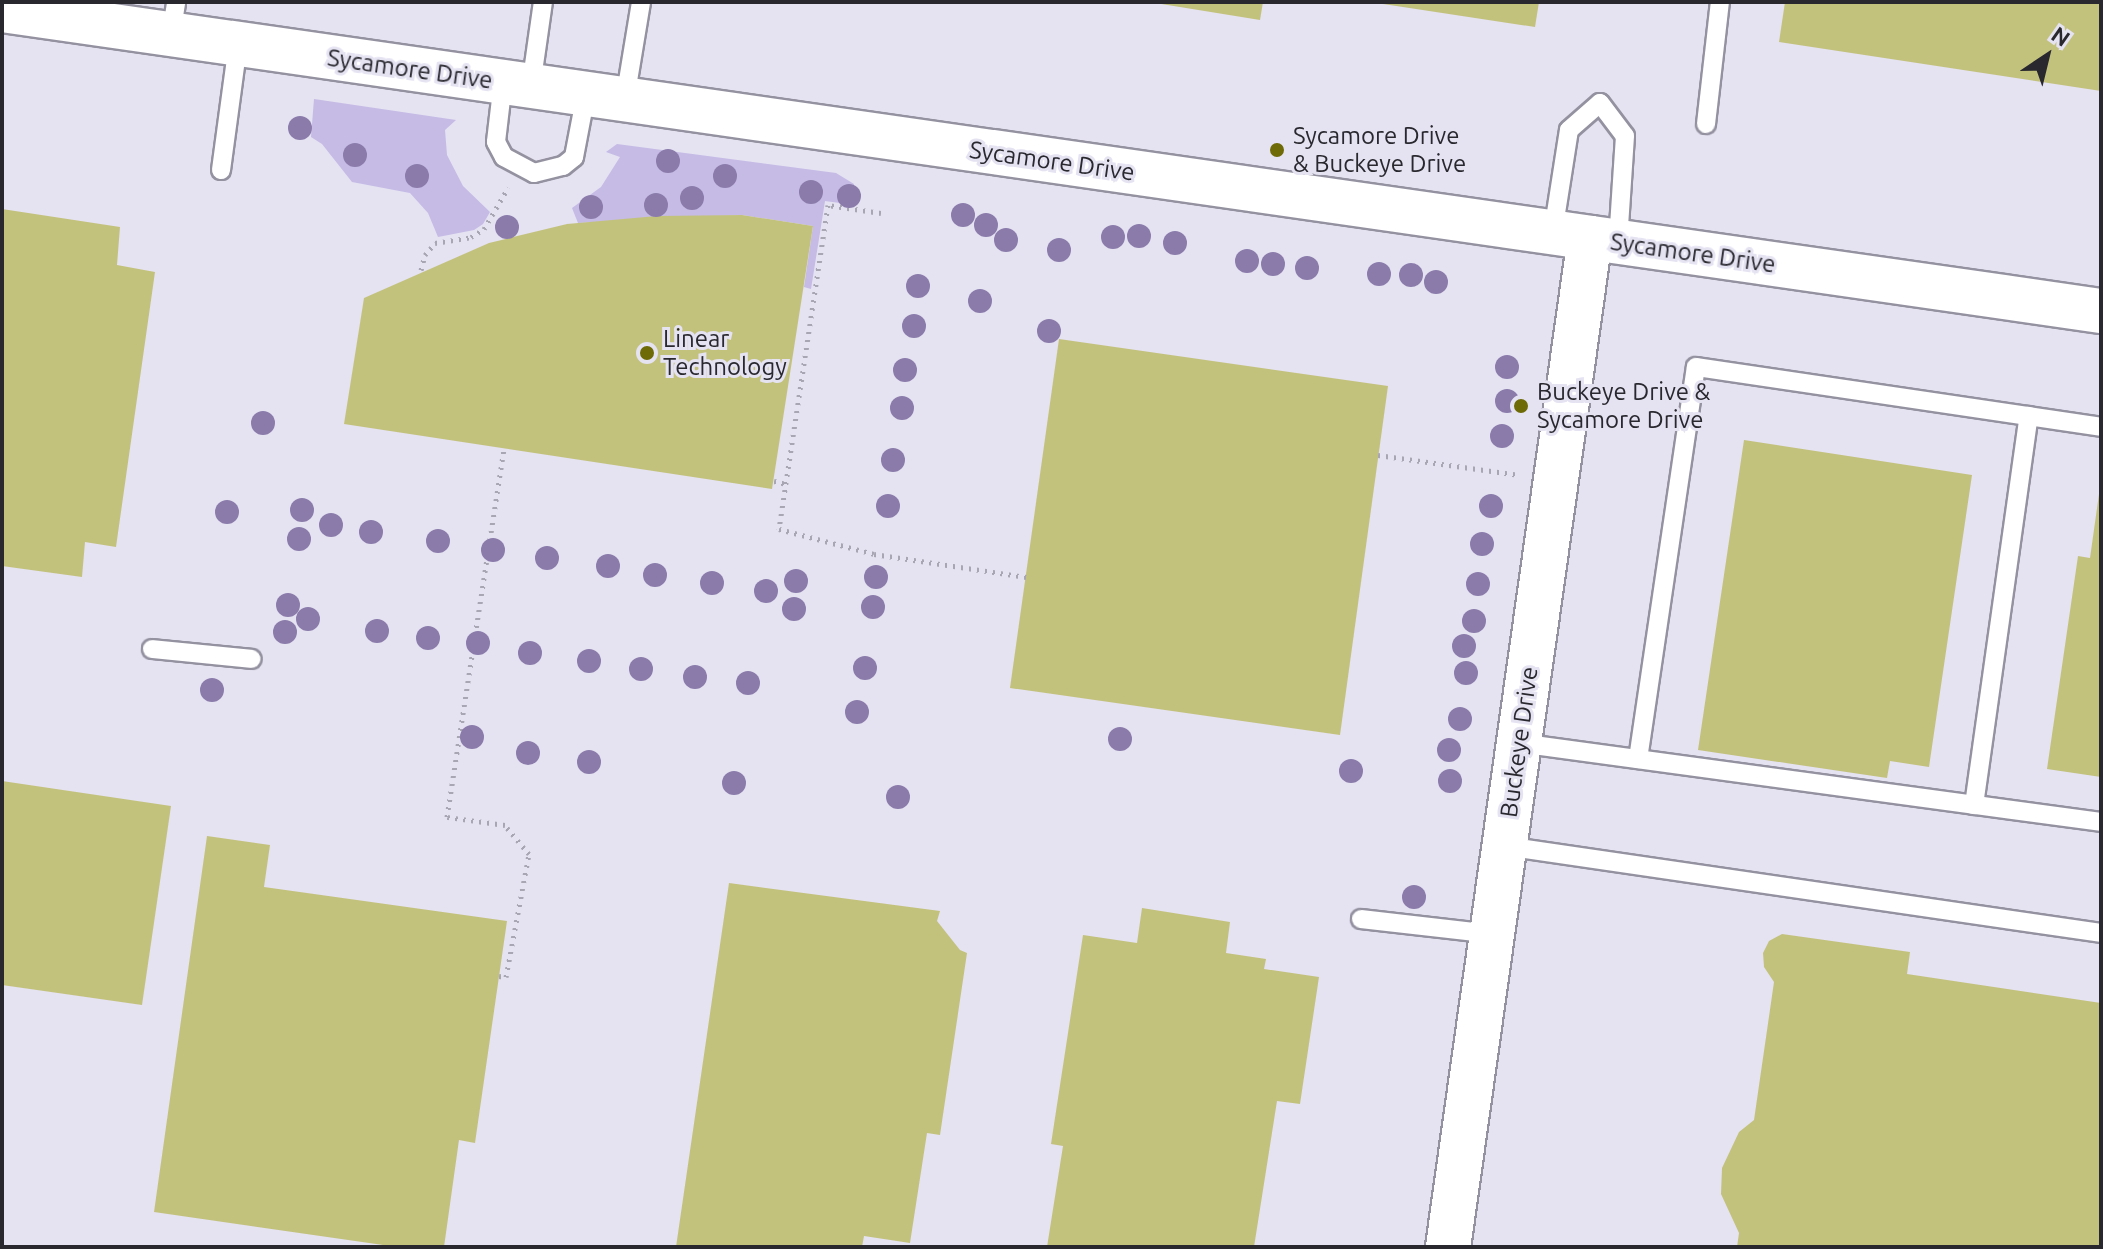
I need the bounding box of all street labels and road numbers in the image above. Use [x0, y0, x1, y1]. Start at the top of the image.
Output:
street label: Sycamore Drive [326, 43, 494, 95]
street label: Sycamore Drive [968, 135, 1136, 187]
street label: Sycamore Drive [1609, 227, 1777, 279]
street label: Buckeye Drive [1494, 665, 1544, 819]

